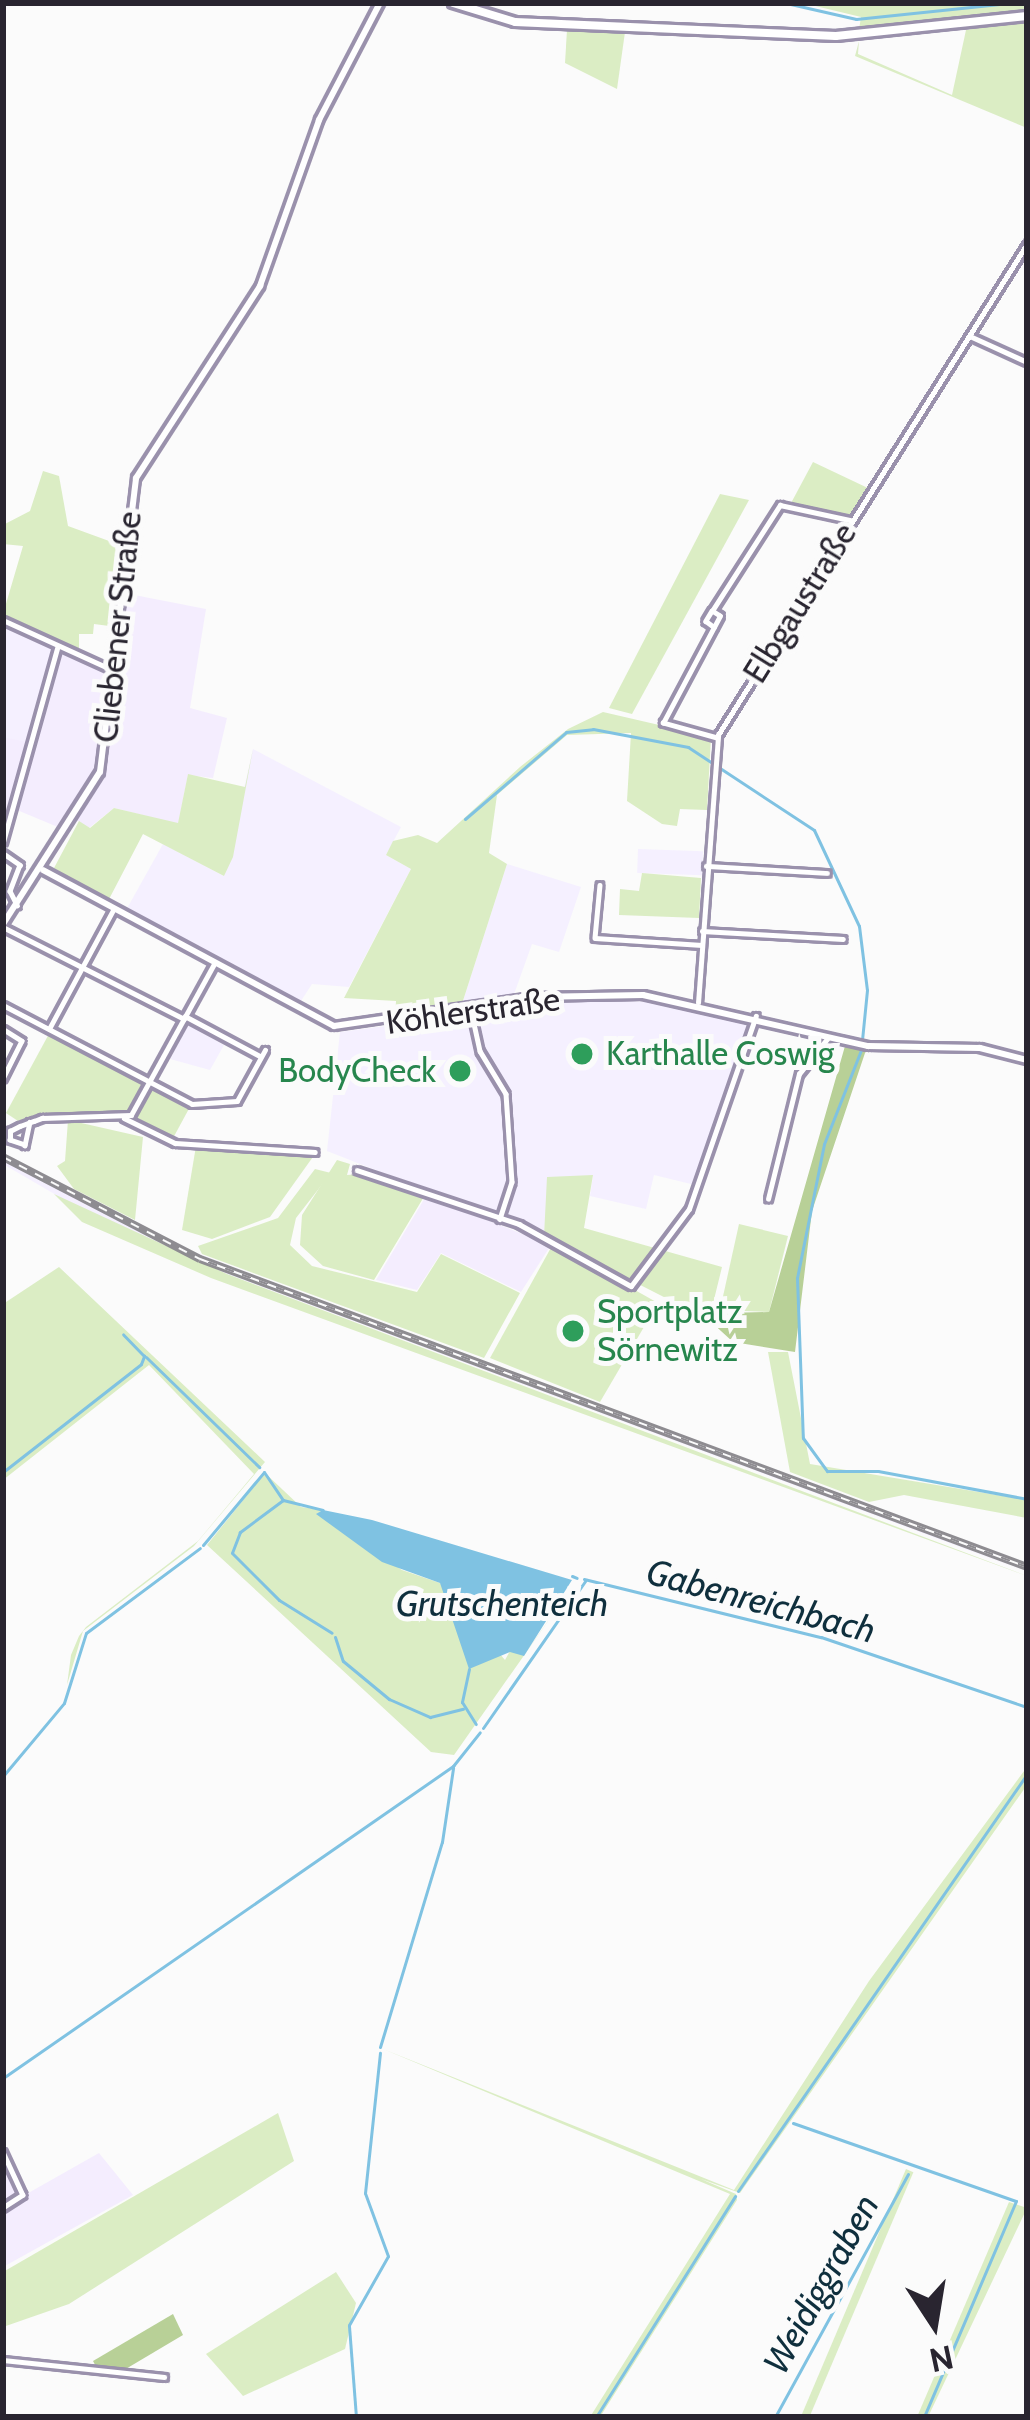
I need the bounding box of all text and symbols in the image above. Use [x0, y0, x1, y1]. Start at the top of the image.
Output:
street label: Cliebener Straße [86, 510, 150, 744]
street label: Elbgaustraße [735, 516, 865, 690]
street label: Köhlerstraße [384, 979, 562, 1043]
place label: Karthalle Coswig [606, 1034, 835, 1074]
marker: Karthalle Coswig [569, 1041, 595, 1067]
place label: BodyCheck [278, 1051, 436, 1091]
marker: BodyCheck [447, 1058, 473, 1084]
place label: Sportplatz Sörnewitz [597, 1292, 742, 1370]
marker: Sportplatz Sörnewitz [560, 1318, 586, 1344]
water label: Gabenreichbach [642, 1550, 880, 1652]
water label: Grutschenteich [396, 1582, 608, 1626]
water label: Weidiggraben [754, 2187, 888, 2381]
north arrow [874, 2264, 994, 2384]
text: N [926, 2337, 957, 2381]

